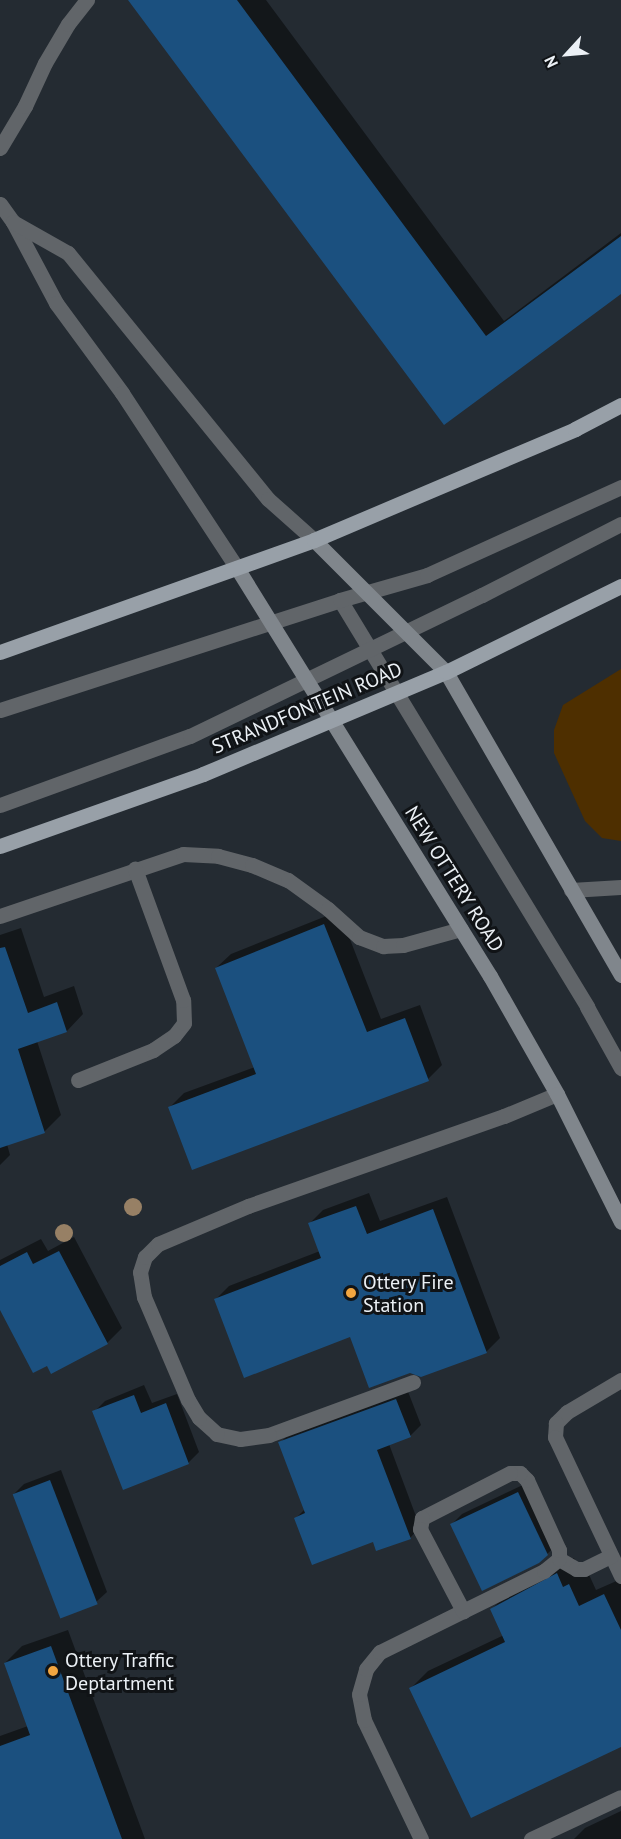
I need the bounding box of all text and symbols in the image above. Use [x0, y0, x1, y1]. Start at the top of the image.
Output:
north arrow [537, 24, 597, 84]
text: N [540, 53, 562, 71]
street label: STRANDFONTEIN ROAD [208, 657, 406, 759]
street label: NEW OTTERY ROAD [399, 801, 509, 957]
place label: Ottery Fire Station [363, 1270, 454, 1317]
marker: Ottery Fire Station [344, 1286, 358, 1300]
place label: Ottery Traffic Deptartment [65, 1648, 176, 1695]
marker: Ottery Traffic Deptartment [46, 1664, 60, 1678]

